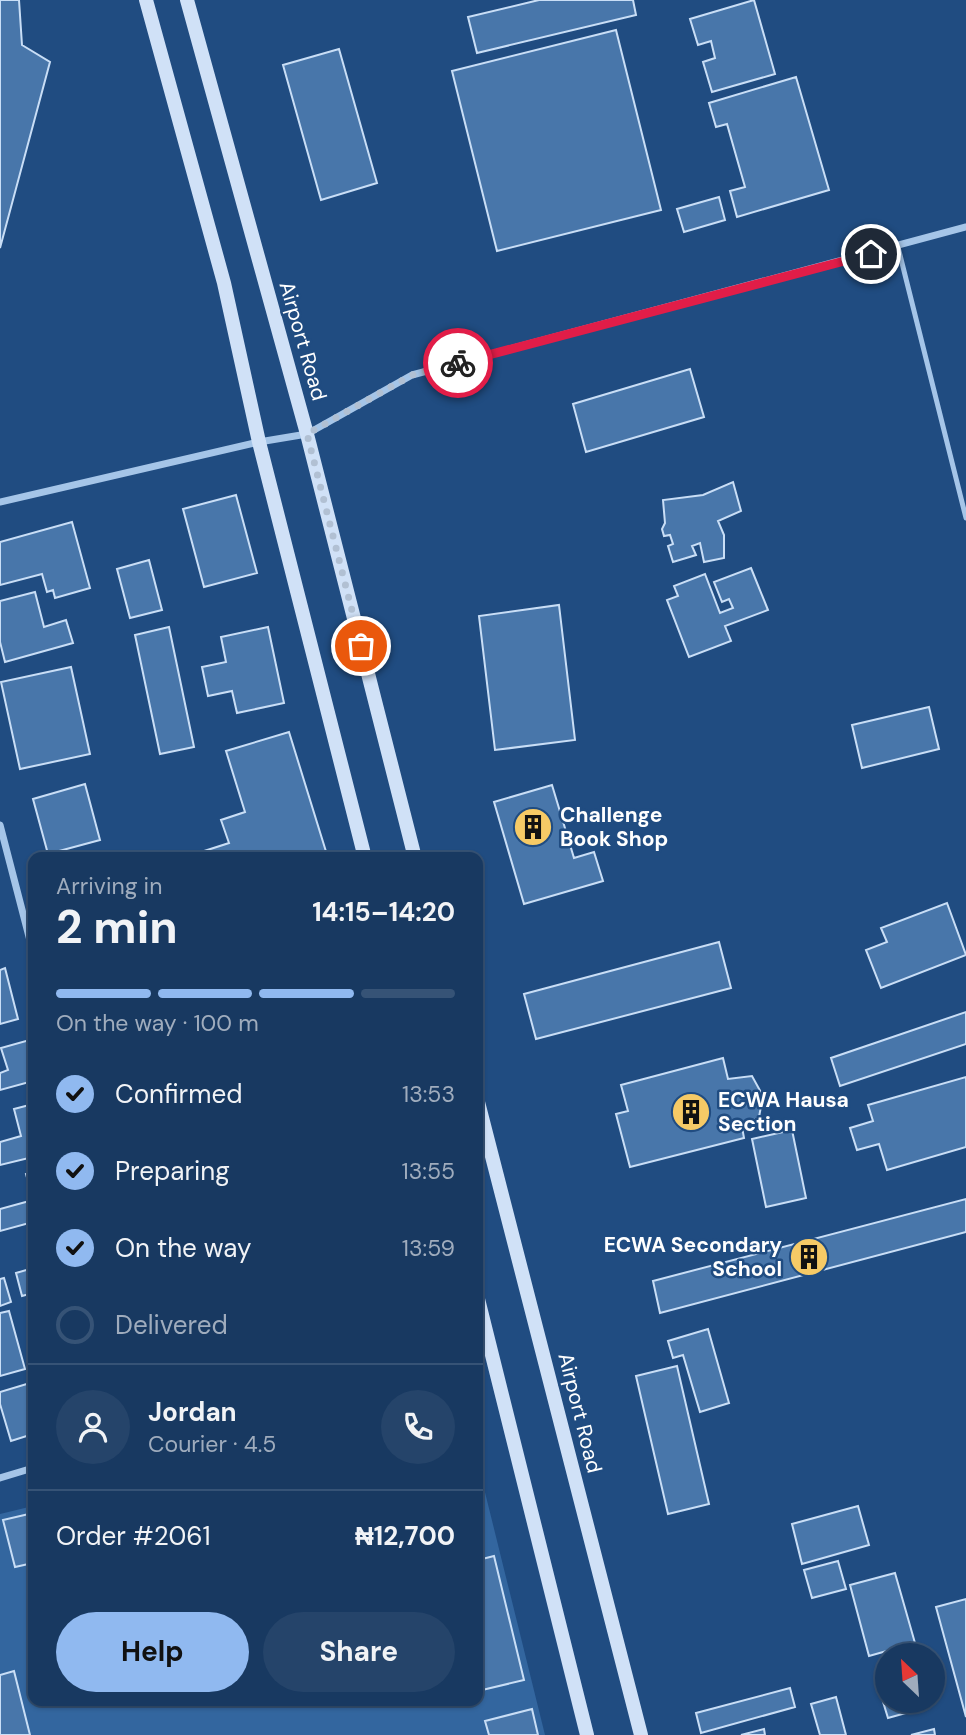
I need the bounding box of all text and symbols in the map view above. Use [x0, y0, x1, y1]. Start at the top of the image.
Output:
pin [841, 224, 901, 284]
icon: home [852, 235, 890, 273]
street label: Airport Road [273, 278, 333, 404]
courier [423, 328, 493, 398]
icon: bike [439, 344, 477, 382]
pin [331, 616, 391, 676]
icon: bag [342, 627, 380, 665]
place label: Challenge Book Shop [560, 801, 668, 853]
building icon: Challenge Book Shop [512, 806, 554, 848]
text: Arriving in [56, 871, 162, 901]
text: 14:15–14:20 [312, 895, 455, 929]
text: 2 min [56, 897, 178, 957]
text: On the way · 100 m [56, 1008, 259, 1038]
icon: check [56, 1075, 94, 1113]
text: Confirmed [115, 1077, 242, 1111]
text: 13:53 [402, 1079, 455, 1109]
place label: ECWA Hausa Section [718, 1086, 849, 1138]
building icon: ECWA Hausa Section [670, 1091, 712, 1133]
icon: check [56, 1152, 94, 1190]
text: Preparing [115, 1154, 230, 1188]
text: 13:55 [402, 1156, 455, 1186]
icon: check [56, 1229, 94, 1267]
text: On the way [115, 1231, 251, 1265]
place label: ECWA Secondary School [604, 1231, 782, 1283]
text: 13:59 [402, 1233, 455, 1263]
building icon: ECWA Secondary School [788, 1236, 830, 1278]
text: Delivered [115, 1308, 228, 1342]
street label: Airport Road [552, 1350, 608, 1476]
button: person [56, 1390, 130, 1464]
button: phone [381, 1390, 455, 1464]
text: Jordan [148, 1395, 237, 1429]
text: Courier · 4.5 [148, 1429, 276, 1459]
text: Order #2061 [56, 1519, 211, 1553]
text: ₦12,700 [355, 1519, 455, 1553]
button: Help [56, 1612, 249, 1692]
button: Share [263, 1612, 455, 1692]
north arrow [875, 1643, 945, 1713]
map controls [875, 1643, 945, 1713]

